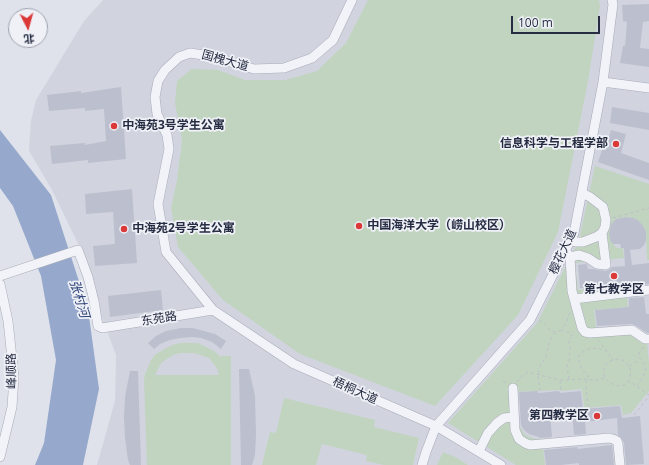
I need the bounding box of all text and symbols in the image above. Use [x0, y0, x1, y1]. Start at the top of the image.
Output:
north arrow [8, 8, 48, 48]
scale bar [513, 8, 602, 34]
text: 100 m [518, 14, 553, 31]
text: 北 [23, 31, 35, 47]
street label: 国槐大道 [200, 48, 250, 74]
place label: 中海苑3号学生公寓 [122, 119, 225, 133]
marker: 中海苑3号学生公寓 [109, 121, 119, 131]
place label: 信息科学与工程学部 [500, 137, 608, 151]
marker: 信息科学与工程学部 [611, 139, 621, 149]
place label: 中国海洋大学（崂山校区） [367, 219, 511, 233]
marker: 中国海洋大学（崂山校区） [354, 221, 364, 231]
place label: 中海苑2号学生公寓 [132, 222, 235, 236]
marker: 中海苑2号学生公寓 [119, 224, 129, 234]
street label: 樱花大道 [546, 227, 580, 277]
marker: 第七教学区 [609, 271, 619, 281]
water label: 张村河 [66, 278, 92, 320]
place label: 第七教学区 [584, 283, 644, 297]
street label: 东苑路 [140, 309, 178, 329]
street label: 峰顺路 [4, 353, 20, 389]
street label: 梧桐大道 [330, 375, 380, 407]
place label: 第四教学区 [529, 409, 589, 423]
marker: 第四教学区 [592, 411, 602, 421]

